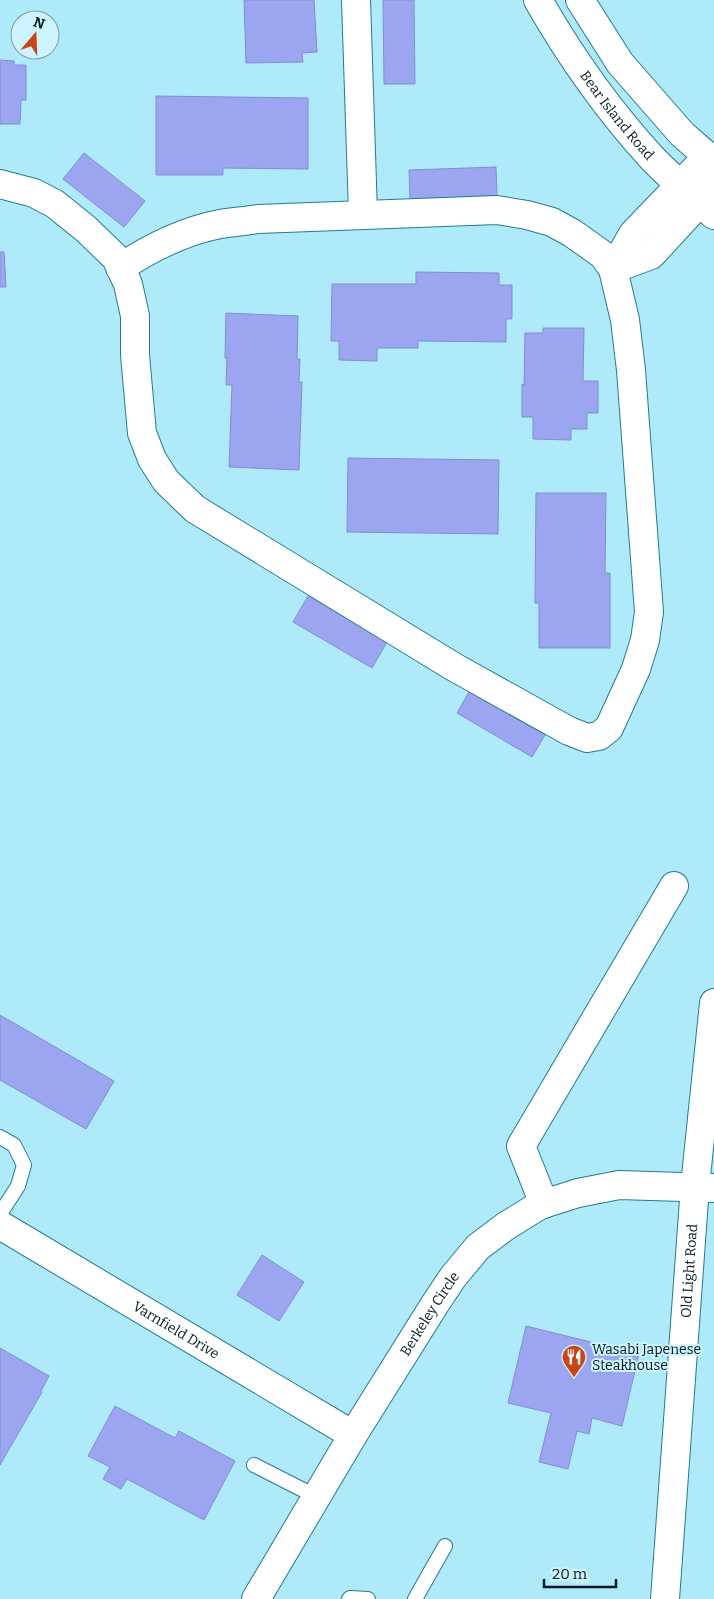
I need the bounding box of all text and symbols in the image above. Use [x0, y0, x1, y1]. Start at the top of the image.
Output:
north arrow [10, 10, 60, 60]
text: N [31, 13, 47, 33]
street label: Bear Island Road [576, 68, 657, 164]
street label: Old Light Road [677, 1223, 701, 1319]
street label: Berkeley Circle [397, 1268, 463, 1359]
street label: Varnfield Drive [130, 1298, 222, 1363]
place label: Wasabi Japenese Steakhouse [592, 1341, 701, 1374]
restaurant icon: Wasabi Japenese Steakhouse [561, 1344, 587, 1378]
scale bar [544, 1556, 616, 1588]
text: 20 m [552, 1565, 588, 1583]

